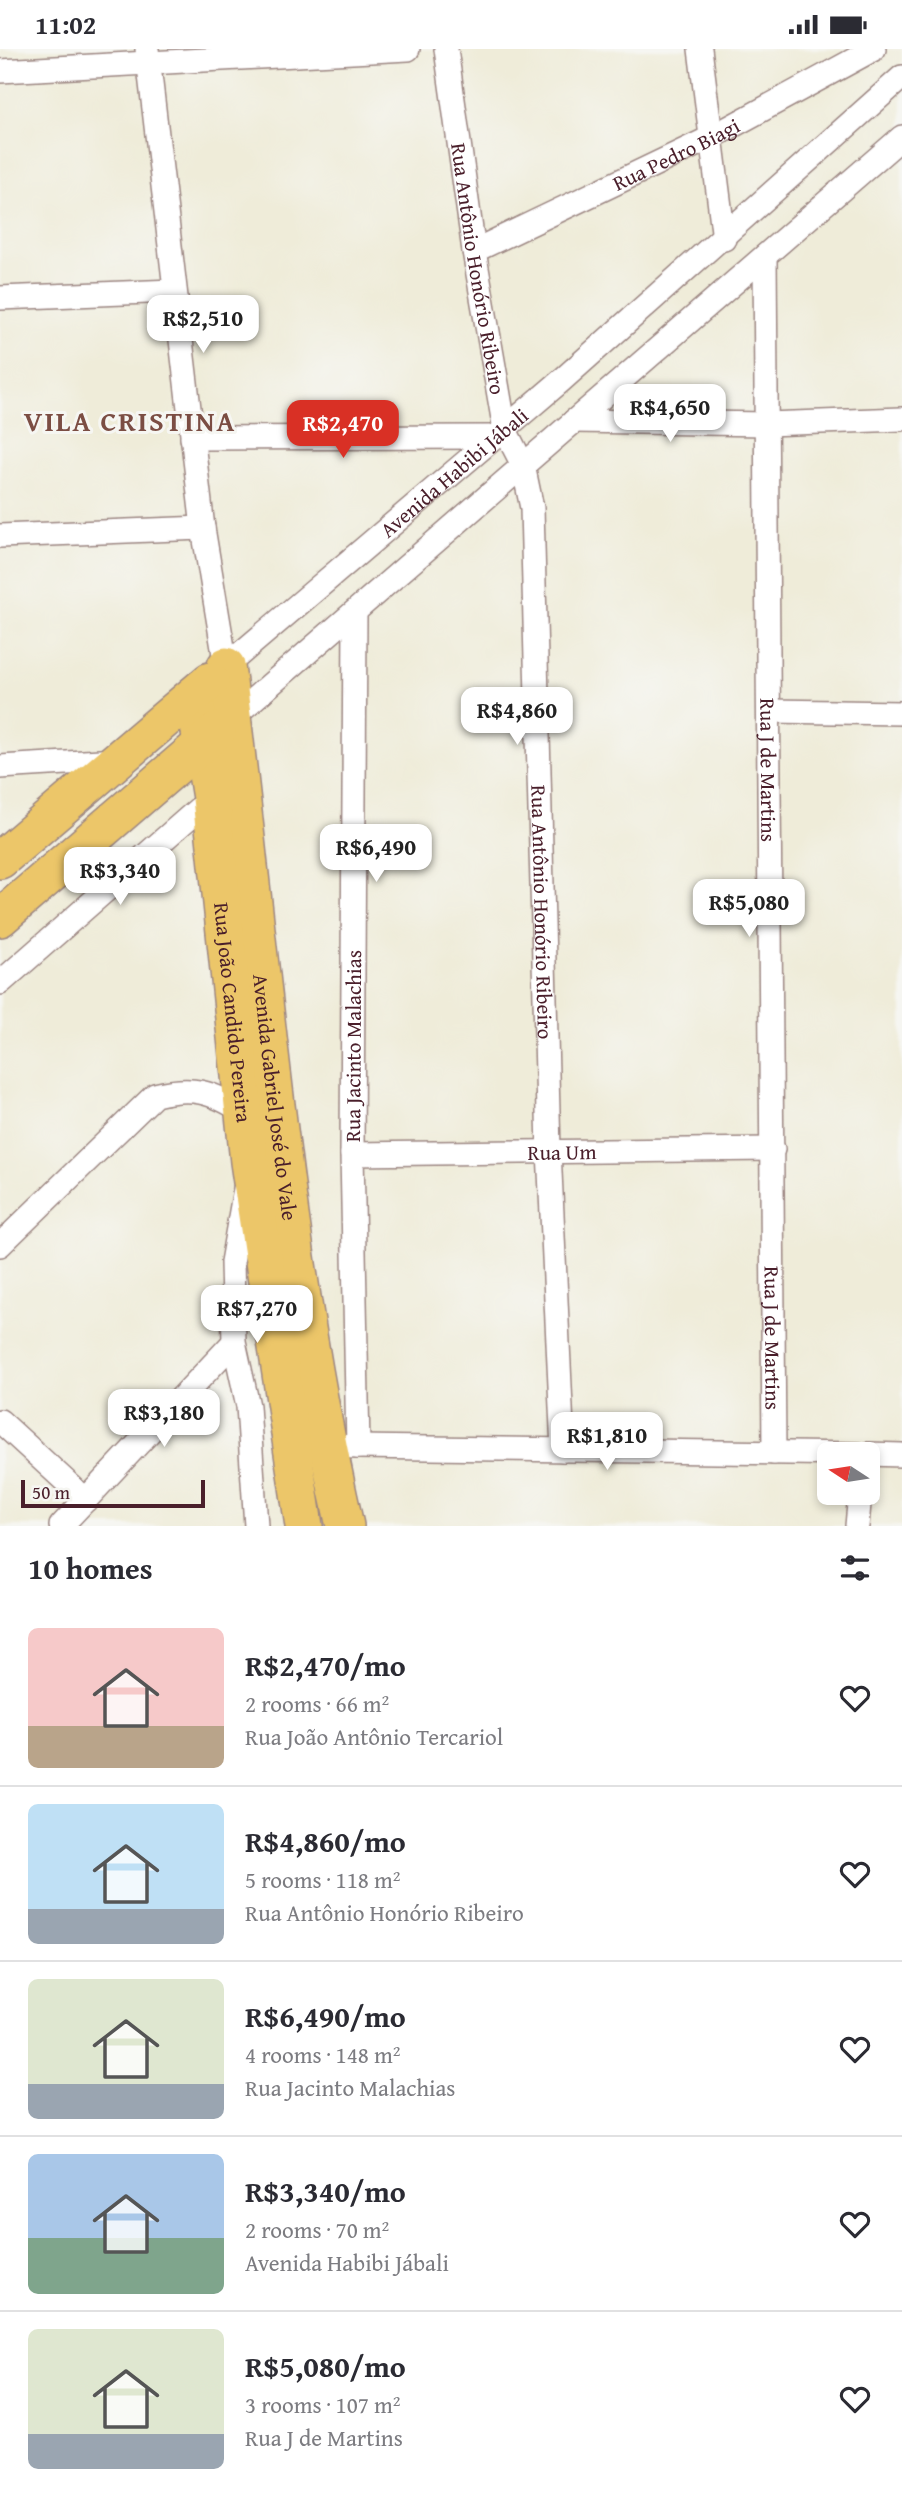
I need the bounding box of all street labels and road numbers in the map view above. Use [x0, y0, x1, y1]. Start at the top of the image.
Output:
street label: Rua Pedro Biagi [607, 109, 745, 198]
street label: Rua Antônio Honório Ribeiro [444, 141, 514, 397]
street label: Avenida Habibi Jábali [373, 400, 535, 544]
street label: Rua J de Martins [753, 698, 785, 842]
street label: Rua Antônio Honório Ribeiro [524, 784, 562, 1040]
street label: Rua João Candido Pereira [206, 901, 260, 1124]
street label: Rua Jacinto Malachias [337, 950, 369, 1142]
street label: Avenida Gabriel José do Vale [245, 972, 306, 1223]
street label: Rua Um [527, 1136, 597, 1167]
street label: Rua J de Martins [757, 1266, 789, 1410]

